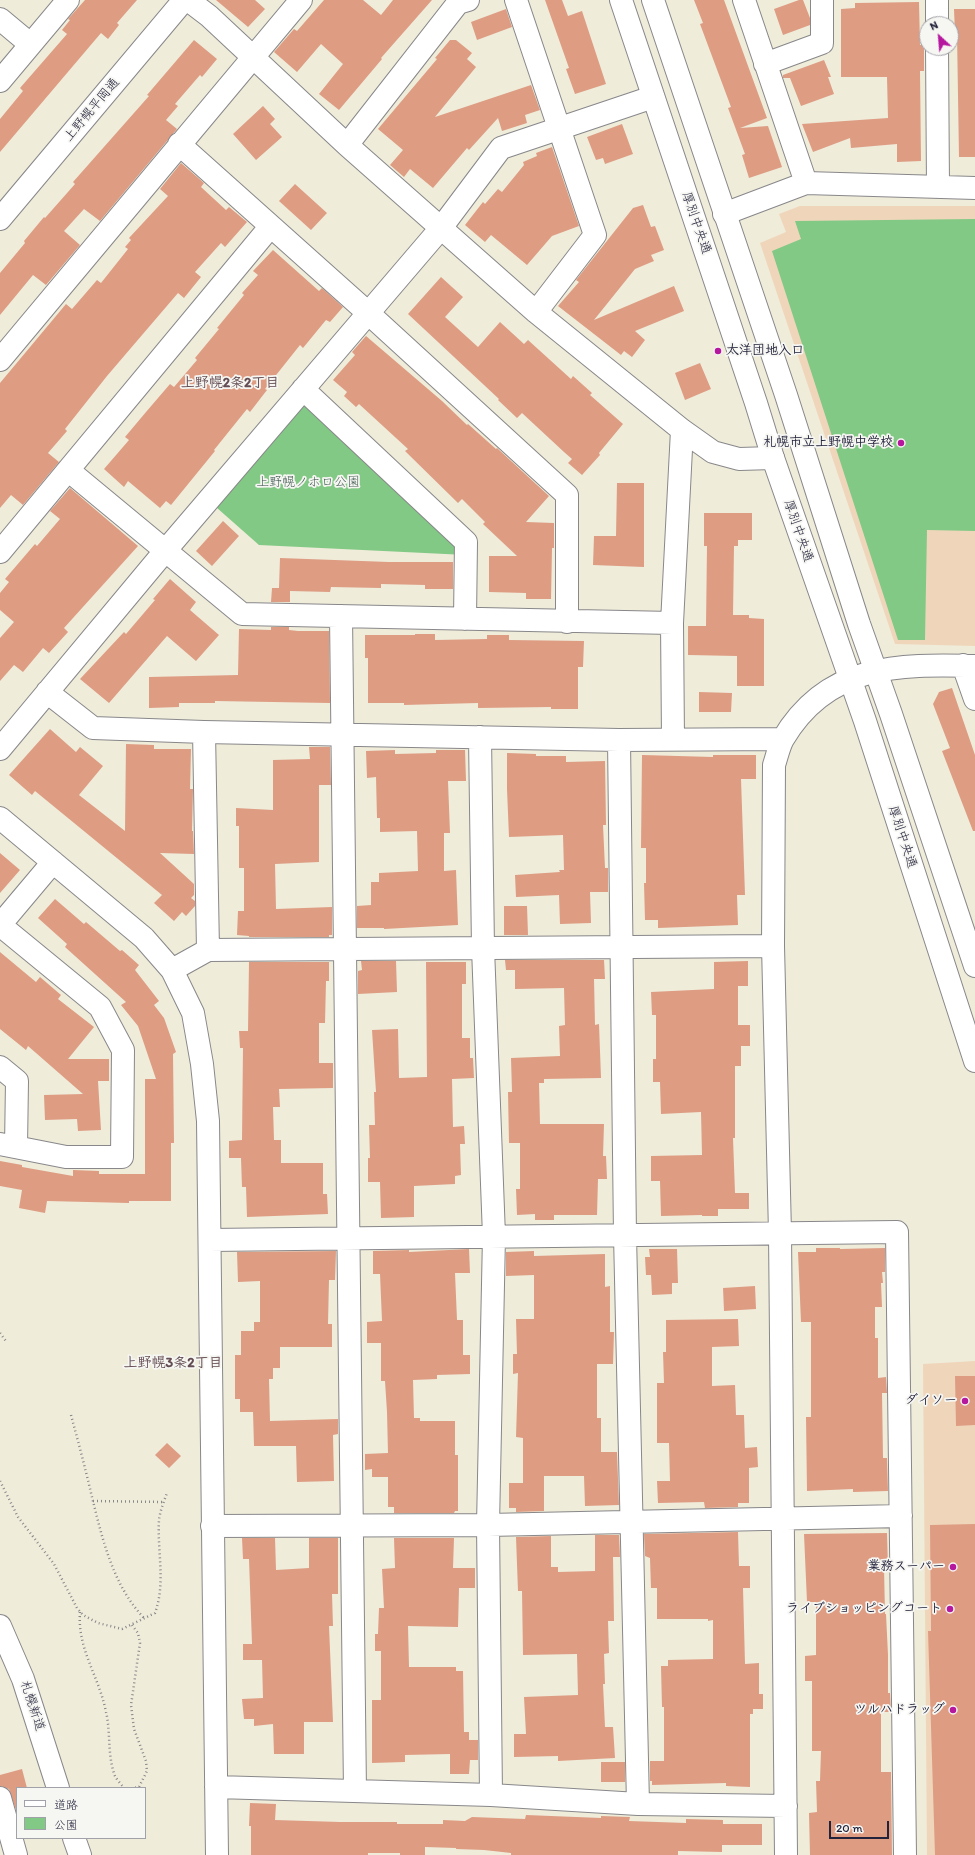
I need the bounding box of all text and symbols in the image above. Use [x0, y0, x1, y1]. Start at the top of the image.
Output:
north arrow [919, 16, 959, 56]
text: N [928, 18, 940, 33]
street label: 上野幌平岡通 [61, 75, 123, 145]
street label: 厚別中央通 [678, 190, 714, 256]
place label: 太洋団地入口 [726, 343, 804, 359]
marker: 太洋団地入口 [713, 346, 723, 356]
district label: 上野幌2条2丁目 [181, 375, 279, 391]
place label: 札幌市立上野幌中学校 [763, 435, 893, 451]
marker: 札幌市立上野幌中学校 [896, 438, 906, 448]
park label: 上野幌ノホロ公園 [256, 475, 360, 491]
street label: 厚別中央通 [780, 498, 816, 564]
street label: 厚別中央通 [885, 804, 919, 870]
district label: 上野幌3条2丁目 [124, 1355, 222, 1371]
place label: ダイソー [905, 1393, 957, 1409]
marker: ダイソー [960, 1396, 970, 1406]
place label: 業務スーパー [868, 1559, 945, 1575]
marker: 業務スーパー [948, 1562, 958, 1572]
place label: ライブショッピングコート [786, 1601, 942, 1617]
marker: ライブショッピングコート [945, 1604, 955, 1614]
street label: 札幌新道 [17, 1679, 47, 1733]
place label: ツルハドラッグ [854, 1702, 945, 1718]
marker: ツルハドラッグ [948, 1705, 958, 1715]
legend [16, 1787, 146, 1839]
text: 道路 [54, 1798, 78, 1812]
scale bar [831, 1813, 891, 1839]
text: 公園 [54, 1818, 78, 1832]
text: 20 m [836, 1821, 863, 1835]

